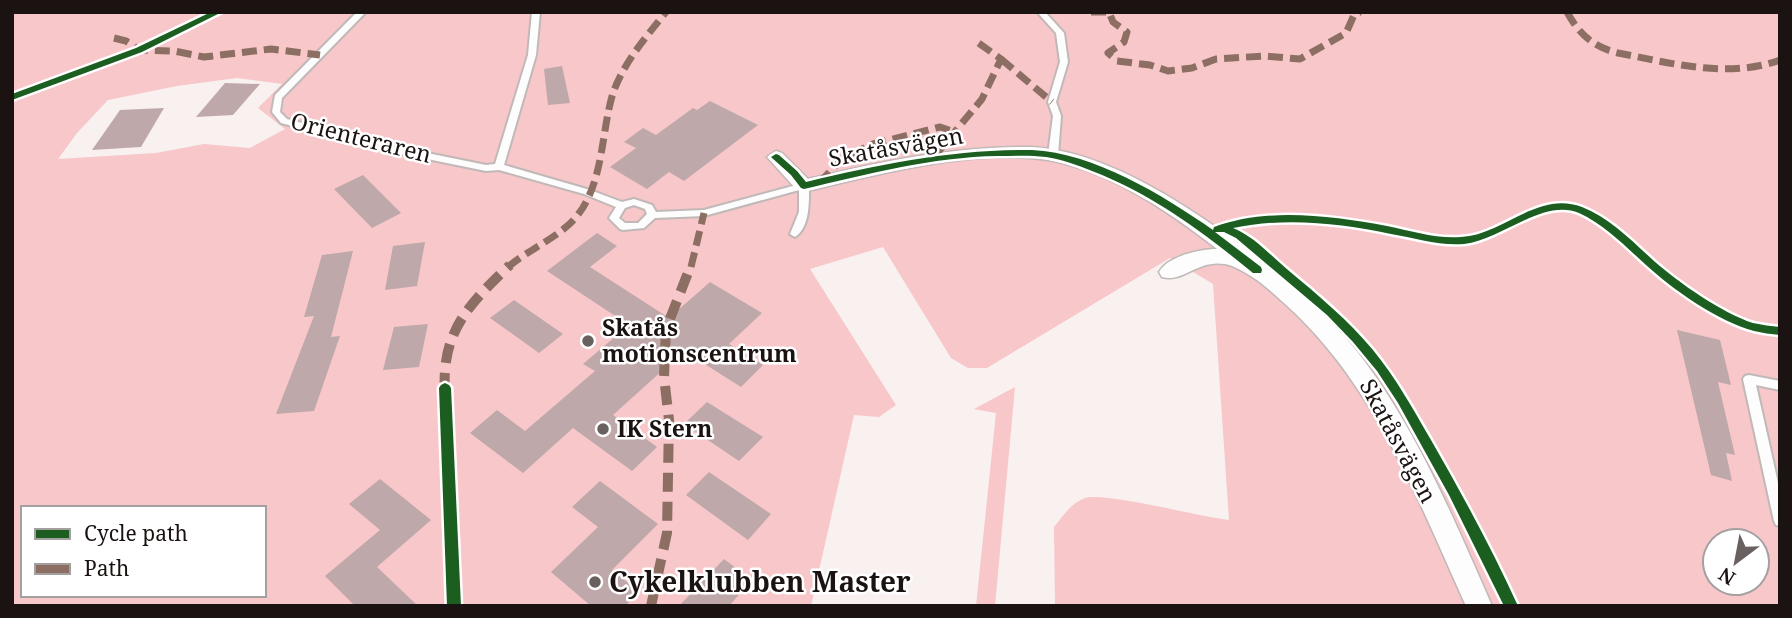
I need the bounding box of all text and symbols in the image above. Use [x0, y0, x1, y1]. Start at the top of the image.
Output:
street label: Orienteraren [287, 104, 435, 170]
street label: Skatåsvägen [826, 118, 966, 174]
place label: Skatås motionscentrum [602, 311, 797, 369]
marker: Skatås motionscentrum [580, 333, 596, 349]
street label: Skatåsvägen [1353, 373, 1445, 508]
place label: IK Stern [617, 412, 712, 444]
marker: IK Stern [595, 421, 611, 437]
legend [21, 506, 266, 597]
text: Cycle path [84, 519, 188, 547]
north arrow [1701, 527, 1771, 597]
text: Path [84, 554, 129, 582]
text: N [1714, 561, 1740, 591]
place label: Cykelklubben Master [609, 562, 911, 600]
marker: Cykelklubben Master [587, 574, 603, 590]

